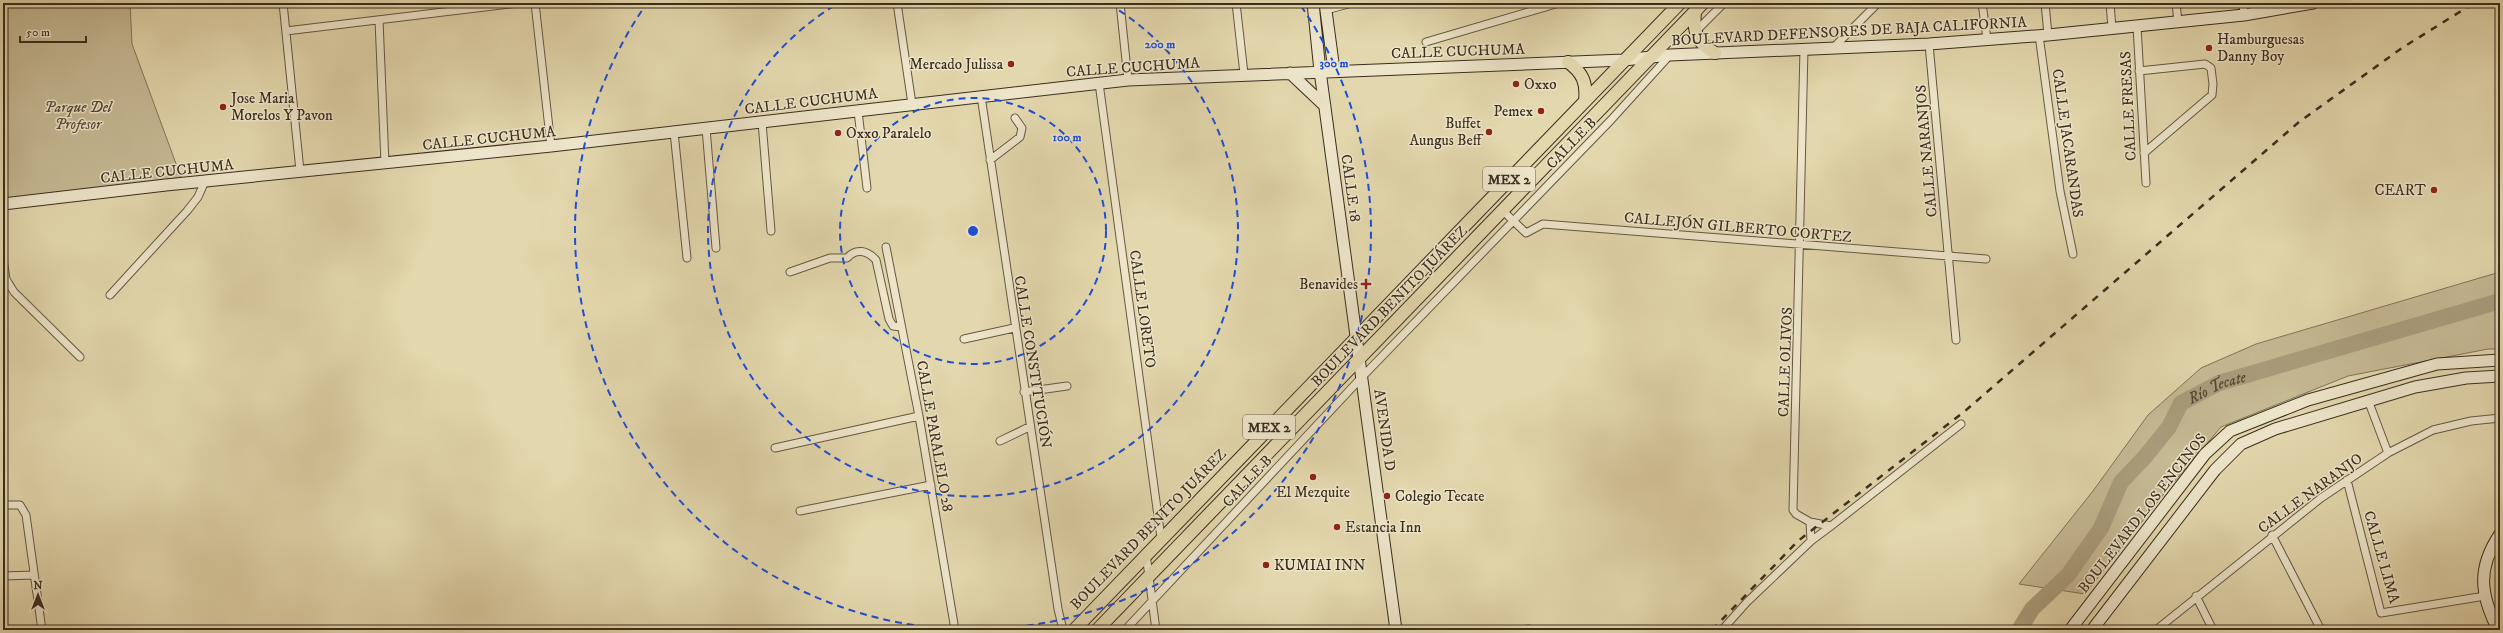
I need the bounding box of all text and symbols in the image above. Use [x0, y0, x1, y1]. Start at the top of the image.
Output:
street label: BOULEVARD DEFENSORES DE BAJA CALIFORNIA [1671, 13, 2028, 50]
scale bar [20, 18, 86, 44]
text: 50 m [26, 25, 50, 40]
place label: Hamburguesas Danny Boy [2217, 30, 2304, 66]
text: 200 m [1145, 37, 1175, 52]
street label: CALLE CUCHUMA [1391, 40, 1526, 63]
marker: Hamburguesas Danny Boy [2204, 43, 2214, 53]
street label: CALLE FRESAS [2116, 50, 2141, 161]
street label: CALLE CUCHUMA [1066, 53, 1201, 82]
place label: Mercado Julissa [909, 55, 1004, 74]
text: 300 m [1320, 56, 1348, 71]
marker: Mercado Julissa [1006, 59, 1016, 69]
street label: CALLE JACARANDAS [2048, 67, 2087, 219]
place label: Oxxo [1524, 75, 1557, 94]
marker: Oxxo [1511, 79, 1521, 89]
street label: CALLE CUCHUMA [743, 84, 879, 119]
street label: CALLE NARANJOS [1911, 84, 1942, 218]
place label: Jose Maria Morelos Y Pavon [229, 89, 333, 125]
park label: Parque Del Profesor [44, 98, 114, 134]
marker: Jose Maria Morelos Y Pavon [218, 102, 228, 112]
place label: Pemex [1493, 102, 1534, 121]
marker: Pemex [1536, 106, 1546, 116]
place label: Buffet Aungus Beff [1410, 114, 1484, 150]
street label: CALLE B [1542, 114, 1601, 173]
street label: CALLE CUCHUMA [421, 122, 557, 155]
place label: Oxxo Paralelo [846, 124, 931, 143]
marker: Buffet Aungus Beff [1484, 127, 1494, 137]
marker: Oxxo Paralelo [833, 128, 843, 138]
text: 100 m [1053, 130, 1081, 145]
street label: CALLE 18 [1336, 153, 1365, 223]
street label: CALLE CUCHUMA [99, 155, 235, 188]
road number: MEX 2 [1483, 167, 1535, 191]
place label: CEART [2375, 181, 2427, 200]
marker: CEART [2429, 185, 2439, 195]
street label: CALLEJÓN GILBERTO CORTEZ [1623, 208, 1853, 247]
street label: BOULEVARD BENITO JUÁREZ [1307, 221, 1472, 391]
centre of rings [966, 224, 980, 238]
street label: CALLE LORETO [1125, 249, 1160, 369]
street label: CALLE CONSTITUCIÓN [1009, 274, 1056, 450]
place label: Benavides [1299, 275, 1358, 294]
marker: Benavides [1361, 279, 1371, 289]
street label: CALLE OLIVOS [1774, 307, 1797, 417]
street label: CALLE PARALELO 28 [912, 359, 957, 513]
water label: Río Tecate [2183, 367, 2249, 409]
street label: AVENIDA D [1369, 388, 1400, 472]
road number: MEX 2 [1243, 415, 1295, 439]
street label: BOULEVARD LOS ENCINOS [2074, 429, 2211, 597]
street label: BOULEVARD BENITO JUÁREZ [1066, 444, 1231, 614]
street label: CALLE NARANJO [2254, 449, 2366, 538]
street label: CALLE B [1218, 451, 1276, 511]
marker: El Mezquite [1308, 472, 1318, 482]
place label: El Mezquite [1276, 483, 1350, 502]
place label: Colegio Tecate [1395, 487, 1484, 506]
marker: Colegio Tecate [1382, 491, 1392, 501]
street label: CALLE LIMA [2359, 509, 2404, 606]
place label: Estancia Inn [1345, 518, 1422, 537]
marker: Estancia Inn [1332, 522, 1342, 532]
place label: KUMIAI INN [1274, 556, 1366, 575]
marker: KUMIAI INN [1261, 560, 1271, 570]
north arrow [18, 575, 58, 615]
text: N [33, 579, 43, 593]

